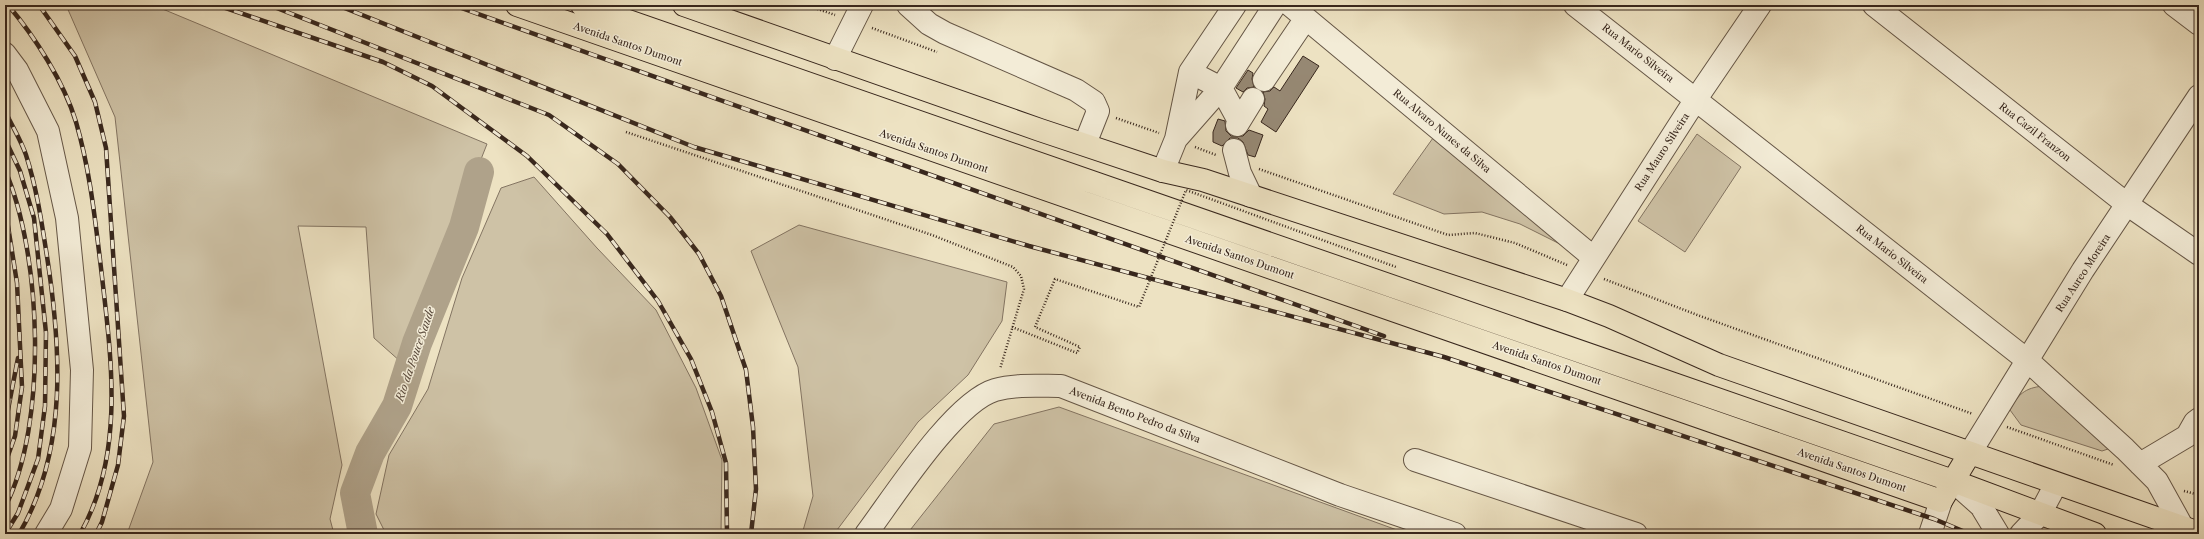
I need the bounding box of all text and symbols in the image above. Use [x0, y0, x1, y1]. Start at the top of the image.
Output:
street label: Avenida Santos Dumont [571, 19, 685, 69]
street label: Rua Mario Silveira [1599, 21, 1677, 86]
street label: Rua Alvaro Nunes da Silva [1390, 86, 1494, 176]
street label: Rua Cazil Franzon [1996, 100, 2074, 165]
street label: Rua Mauro Silveira [1632, 110, 1693, 194]
street label: Avenida Santos Dumont [877, 126, 991, 176]
street label: Rua Mario Silveira [1853, 222, 1931, 287]
street label: Rua Aureo Moreira [2053, 231, 2114, 315]
street label: Avenida Santos Dumont [1183, 232, 1297, 282]
water label: Rio da Pouce Saude [392, 304, 438, 404]
street label: Avenida Santos Dumont [1490, 338, 1604, 388]
street label: Avenida Bento Pedro da Silva [1067, 384, 1203, 446]
street label: Avenida Santos Dumont [1795, 445, 1909, 495]

